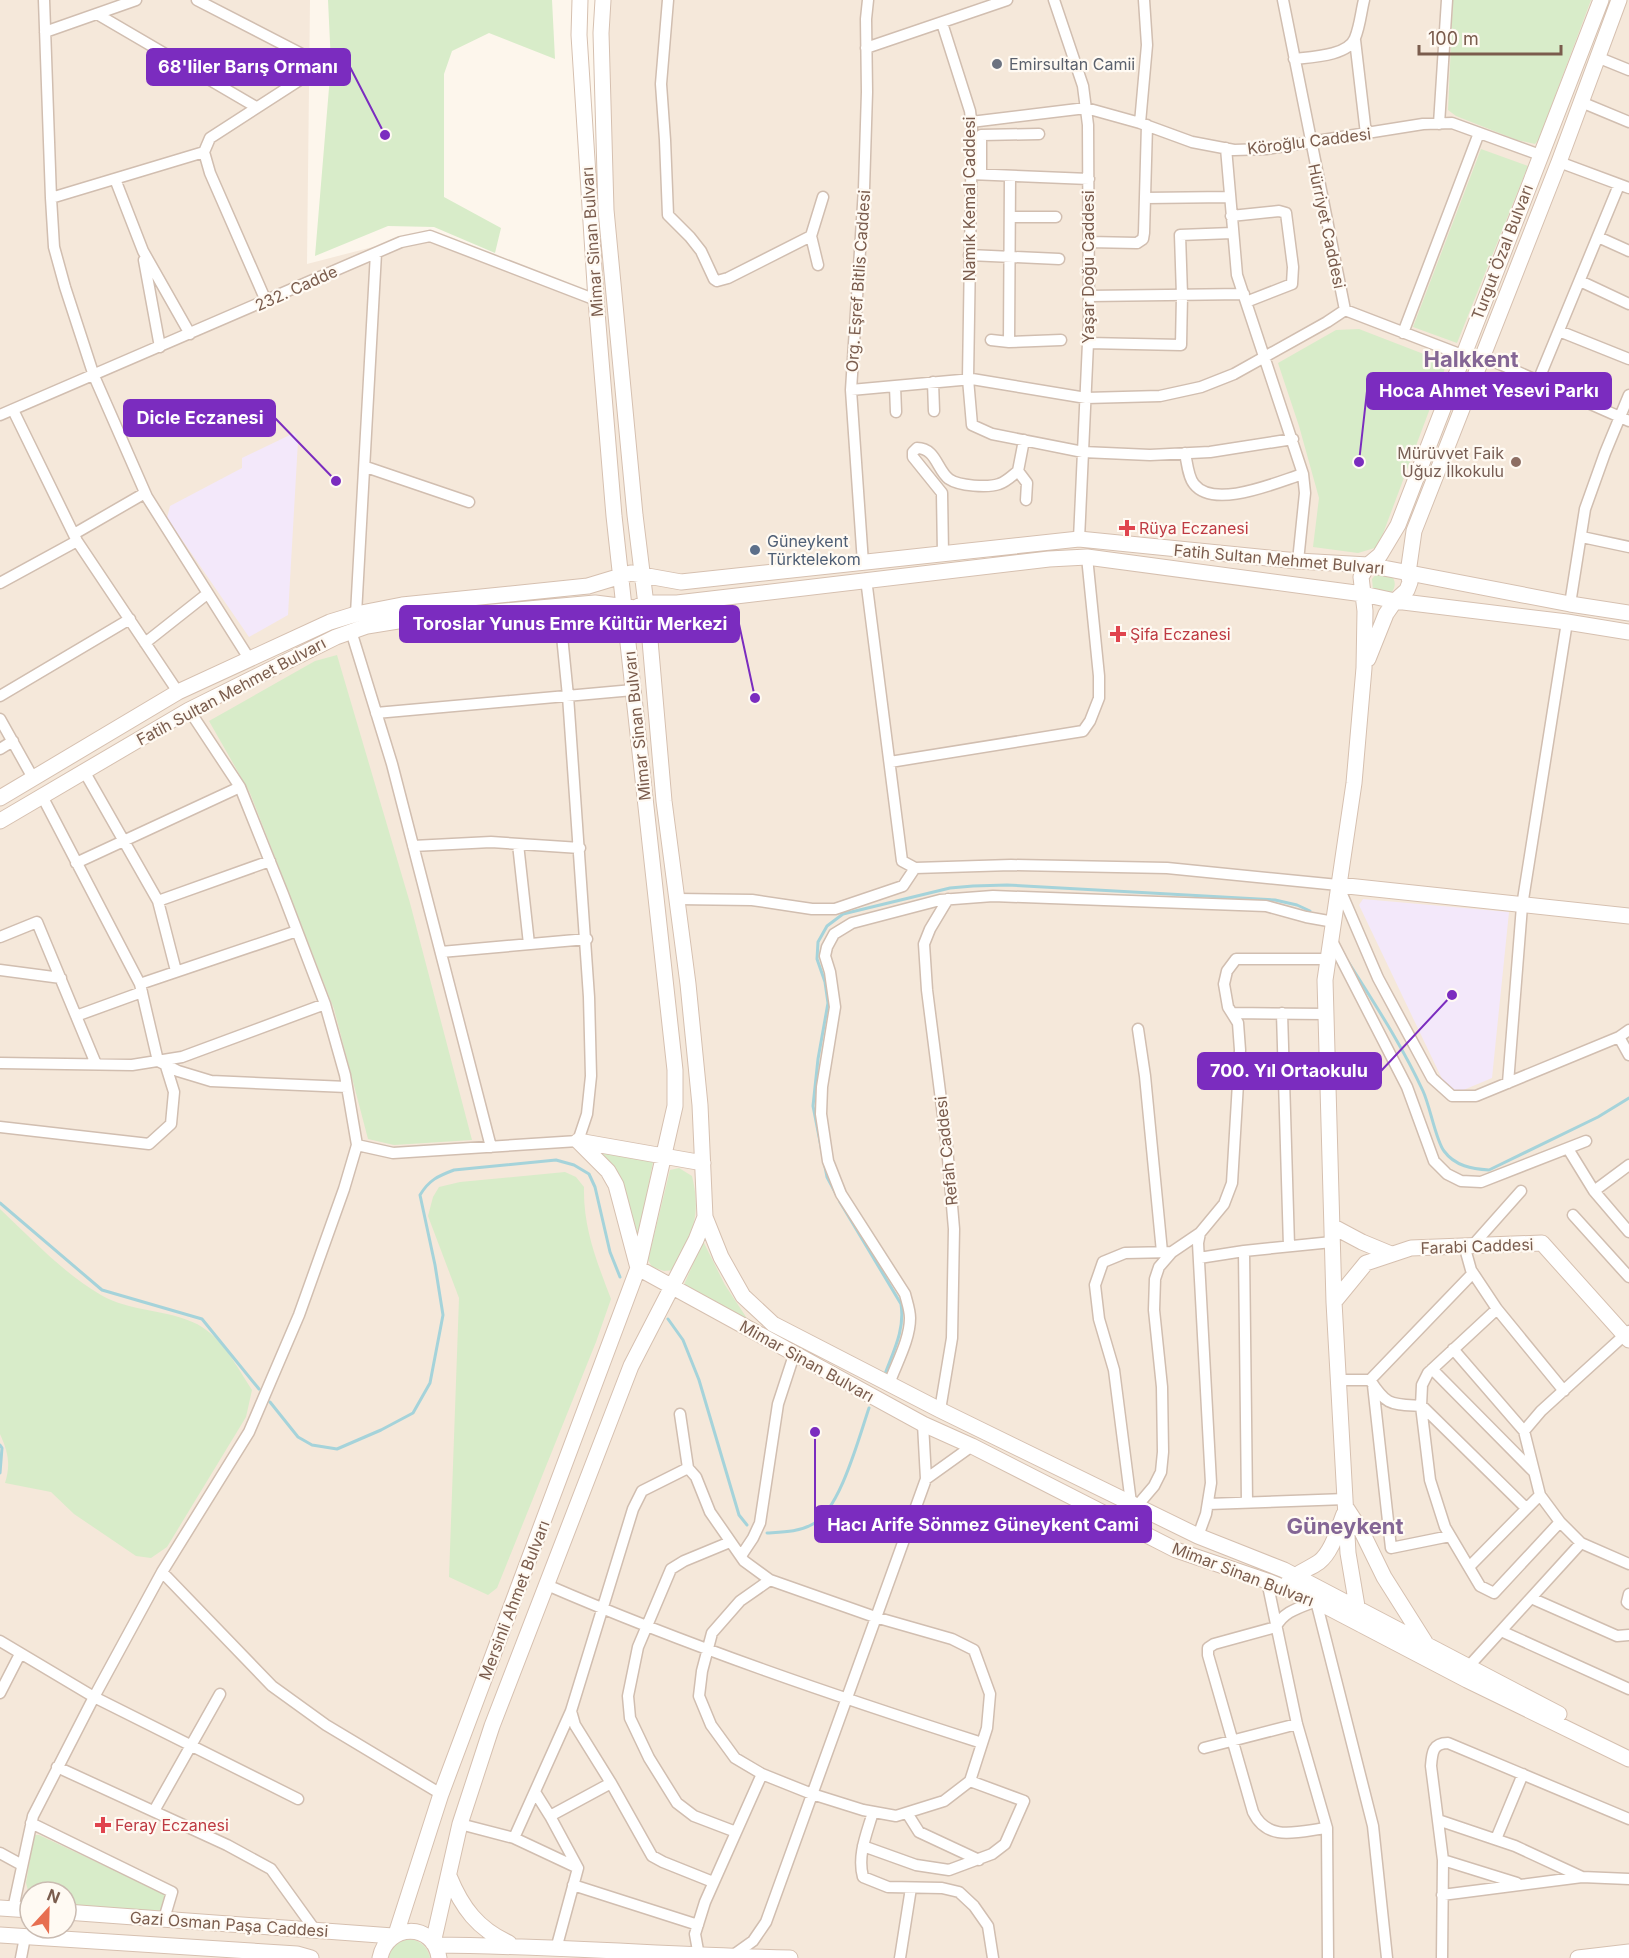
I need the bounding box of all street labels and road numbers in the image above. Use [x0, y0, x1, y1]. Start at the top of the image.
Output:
street label: Namık Kemal Caddesi [959, 117, 979, 281]
street label: Köroğlu Caddesi [1246, 123, 1372, 159]
street label: Hürriyet Caddesi [1304, 162, 1350, 290]
street label: Mimar Sinan Bulvarı [577, 166, 607, 318]
street label: Turgut Özal Bulvarı [1467, 181, 1537, 323]
street label: Org. Eşref Bitlis Caddesi [842, 189, 874, 373]
street label: Yaşar Doğu Caddesi [1078, 190, 1098, 344]
street label: 232. Cadde [252, 261, 340, 315]
street label: Fatih Sultan Mehmet Bulvarı [1173, 540, 1385, 578]
street label: Fatih Sultan Mehmet Bulvarı [133, 633, 329, 749]
street label: Mimar Sinan Bulvarı [619, 650, 655, 802]
street label: Refah Caddesi [930, 1095, 962, 1207]
street label: Farabi Caddesi [1420, 1234, 1534, 1258]
street label: Mimar Sinan Bulvarı [736, 1316, 878, 1406]
street label: Mersinli Ahmet Bulvarı [474, 1517, 554, 1683]
street label: Mimar Sinan Bulvarı [1169, 1538, 1317, 1610]
street label: Gazi Osman Paşa Caddesi [129, 1907, 329, 1941]

